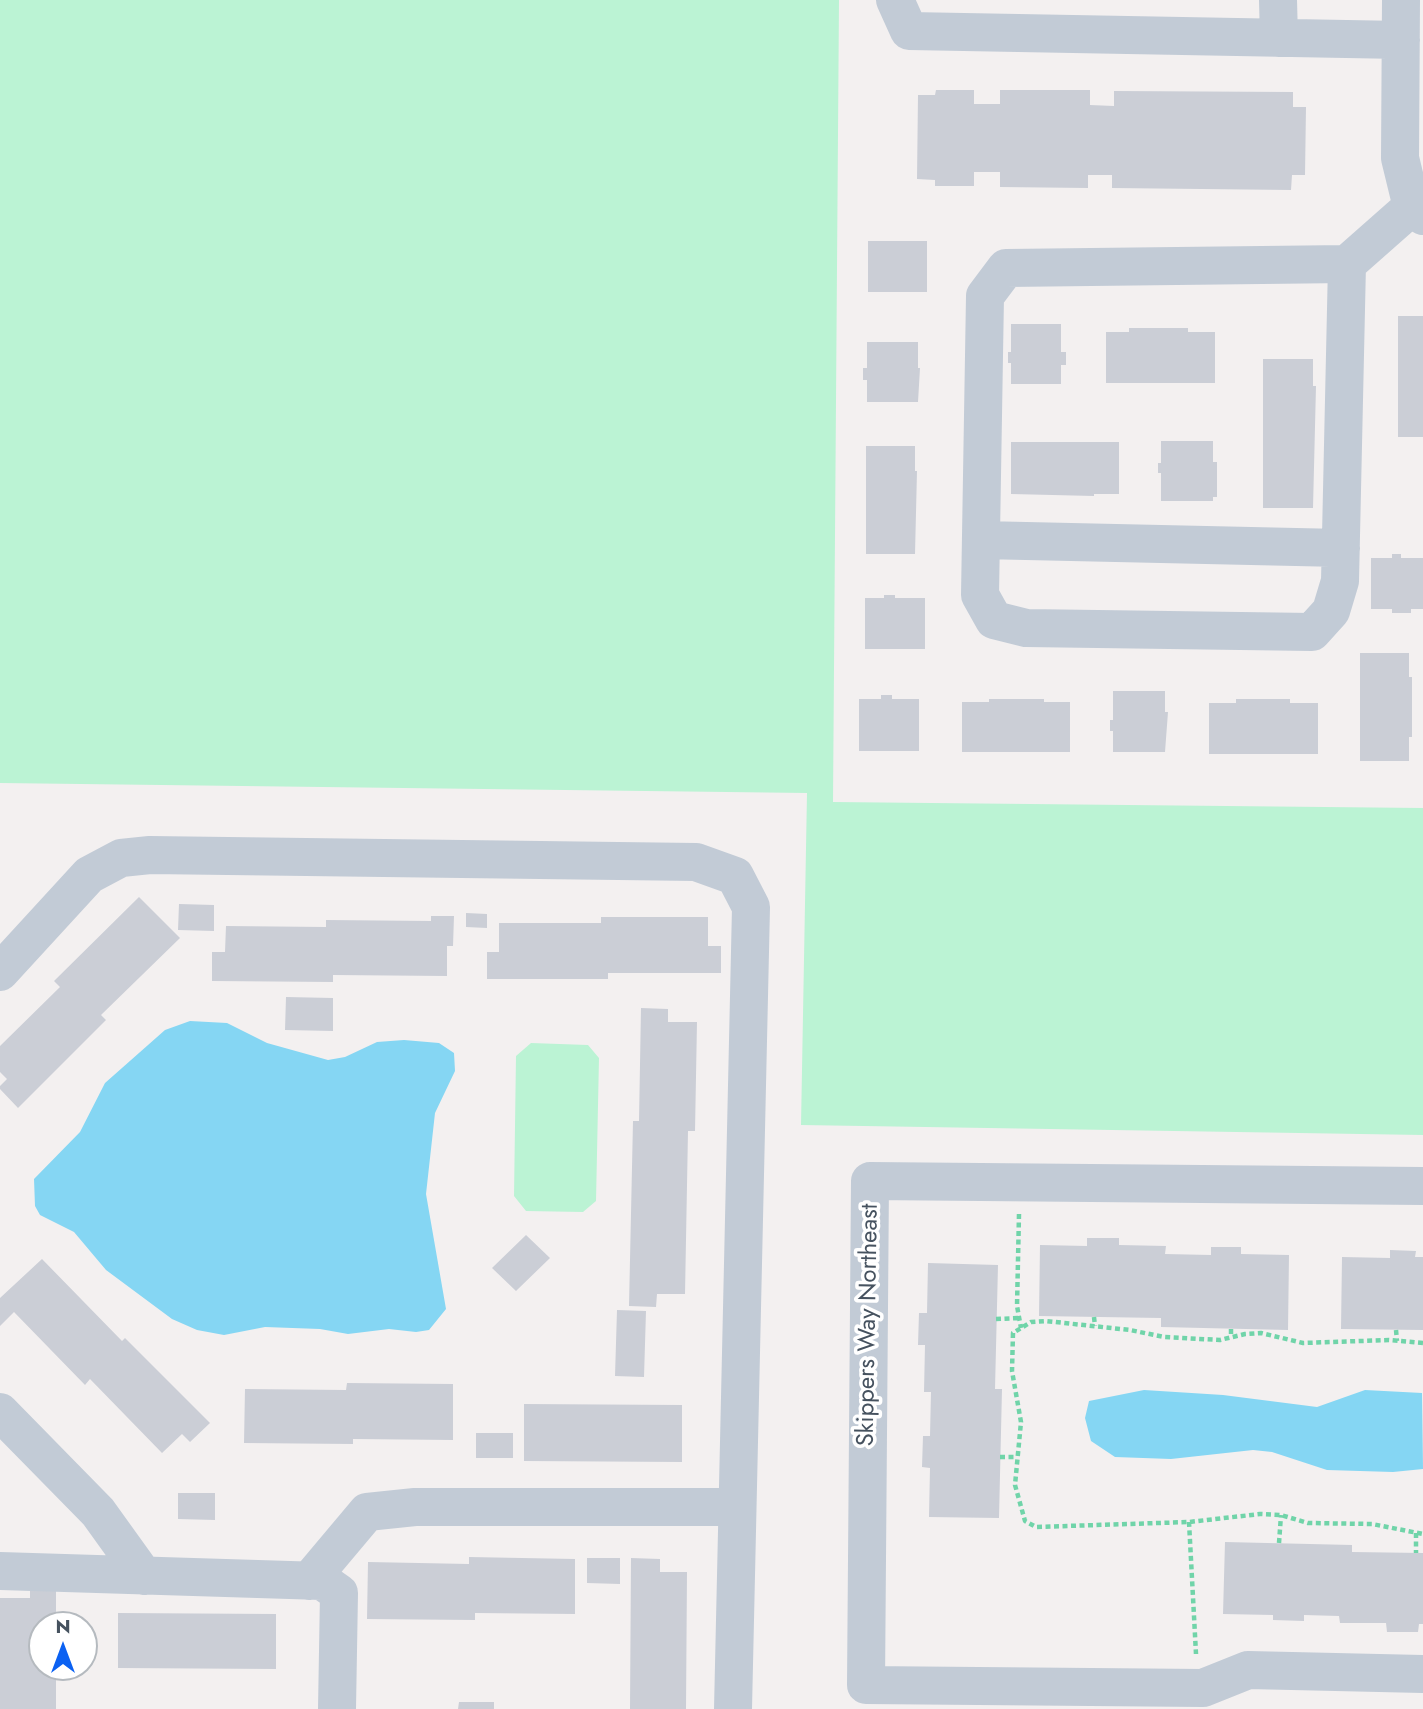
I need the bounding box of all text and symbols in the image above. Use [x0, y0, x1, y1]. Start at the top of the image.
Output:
street label: Skippers Way Northeast [852, 1203, 886, 1447]
north arrow [28, 1611, 98, 1681]
text: N [55, 1613, 71, 1640]

